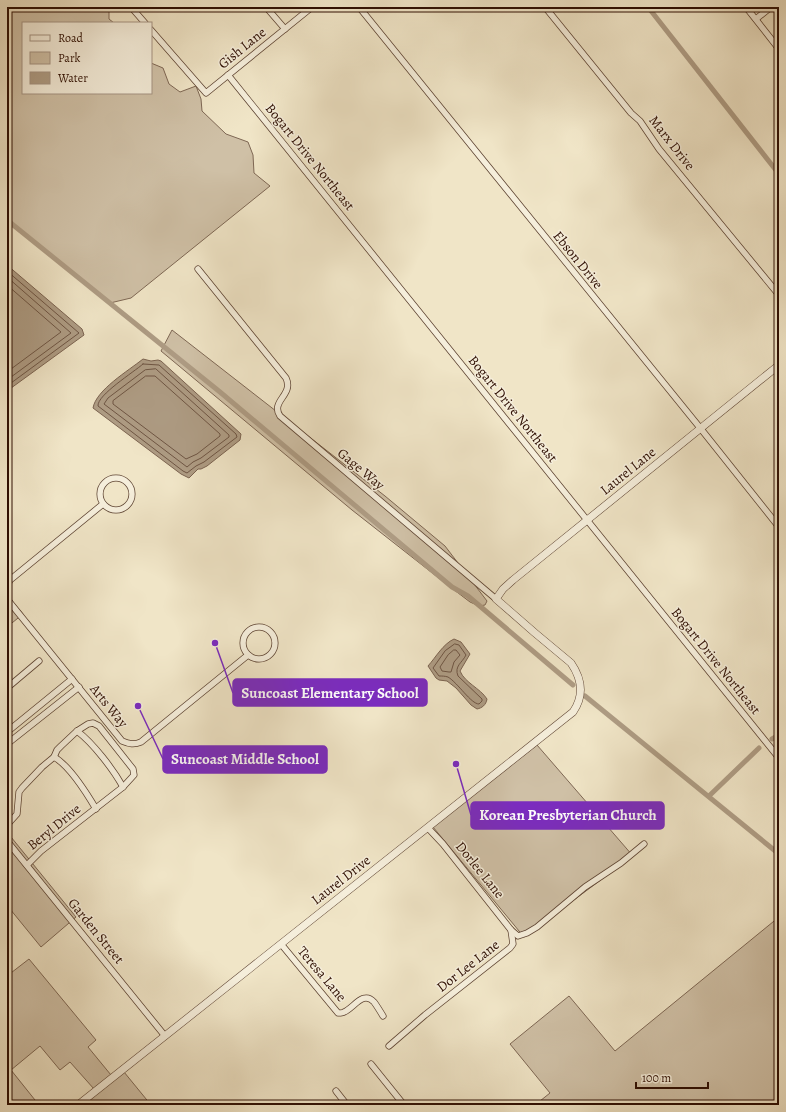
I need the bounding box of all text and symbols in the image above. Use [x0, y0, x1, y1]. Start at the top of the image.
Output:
legend [22, 22, 152, 94]
street label: Gish Lane [214, 23, 270, 73]
text: Road [58, 30, 84, 46]
text: Park [58, 50, 81, 66]
text: Water [57, 70, 88, 86]
street label: Bogart Drive Northeast [261, 99, 359, 215]
street label: Marx Drive [645, 112, 699, 174]
street label: Ebson Drive [549, 227, 607, 293]
street label: Bogart Drive Northeast [464, 351, 562, 467]
street label: Laurel Lane [596, 443, 660, 499]
street label: Gage Way [333, 444, 389, 495]
street label: Bogart Drive Northeast [667, 603, 765, 719]
callout: Suncoast Elementary School [233, 679, 427, 706]
street label: Arts Way [85, 680, 133, 732]
text: Suncoast Elementary School [241, 683, 419, 703]
callout: Suncoast Middle School [163, 746, 327, 773]
text: Suncoast Middle School [171, 749, 319, 769]
street label: Beryl Drive [23, 799, 85, 855]
callout: Korean Presbyterian Church [471, 802, 664, 829]
text: Korean Presbyterian Church [479, 805, 657, 825]
street label: Dorlee Lane [451, 837, 509, 903]
street label: Laurel Drive [307, 851, 375, 909]
street label: Garden Street [64, 894, 129, 968]
street label: Dor Lee Lane [433, 935, 503, 997]
street label: Teresa Lane [293, 942, 351, 1006]
scale bar [636, 1064, 708, 1090]
text: 100 m [642, 1070, 671, 1086]

